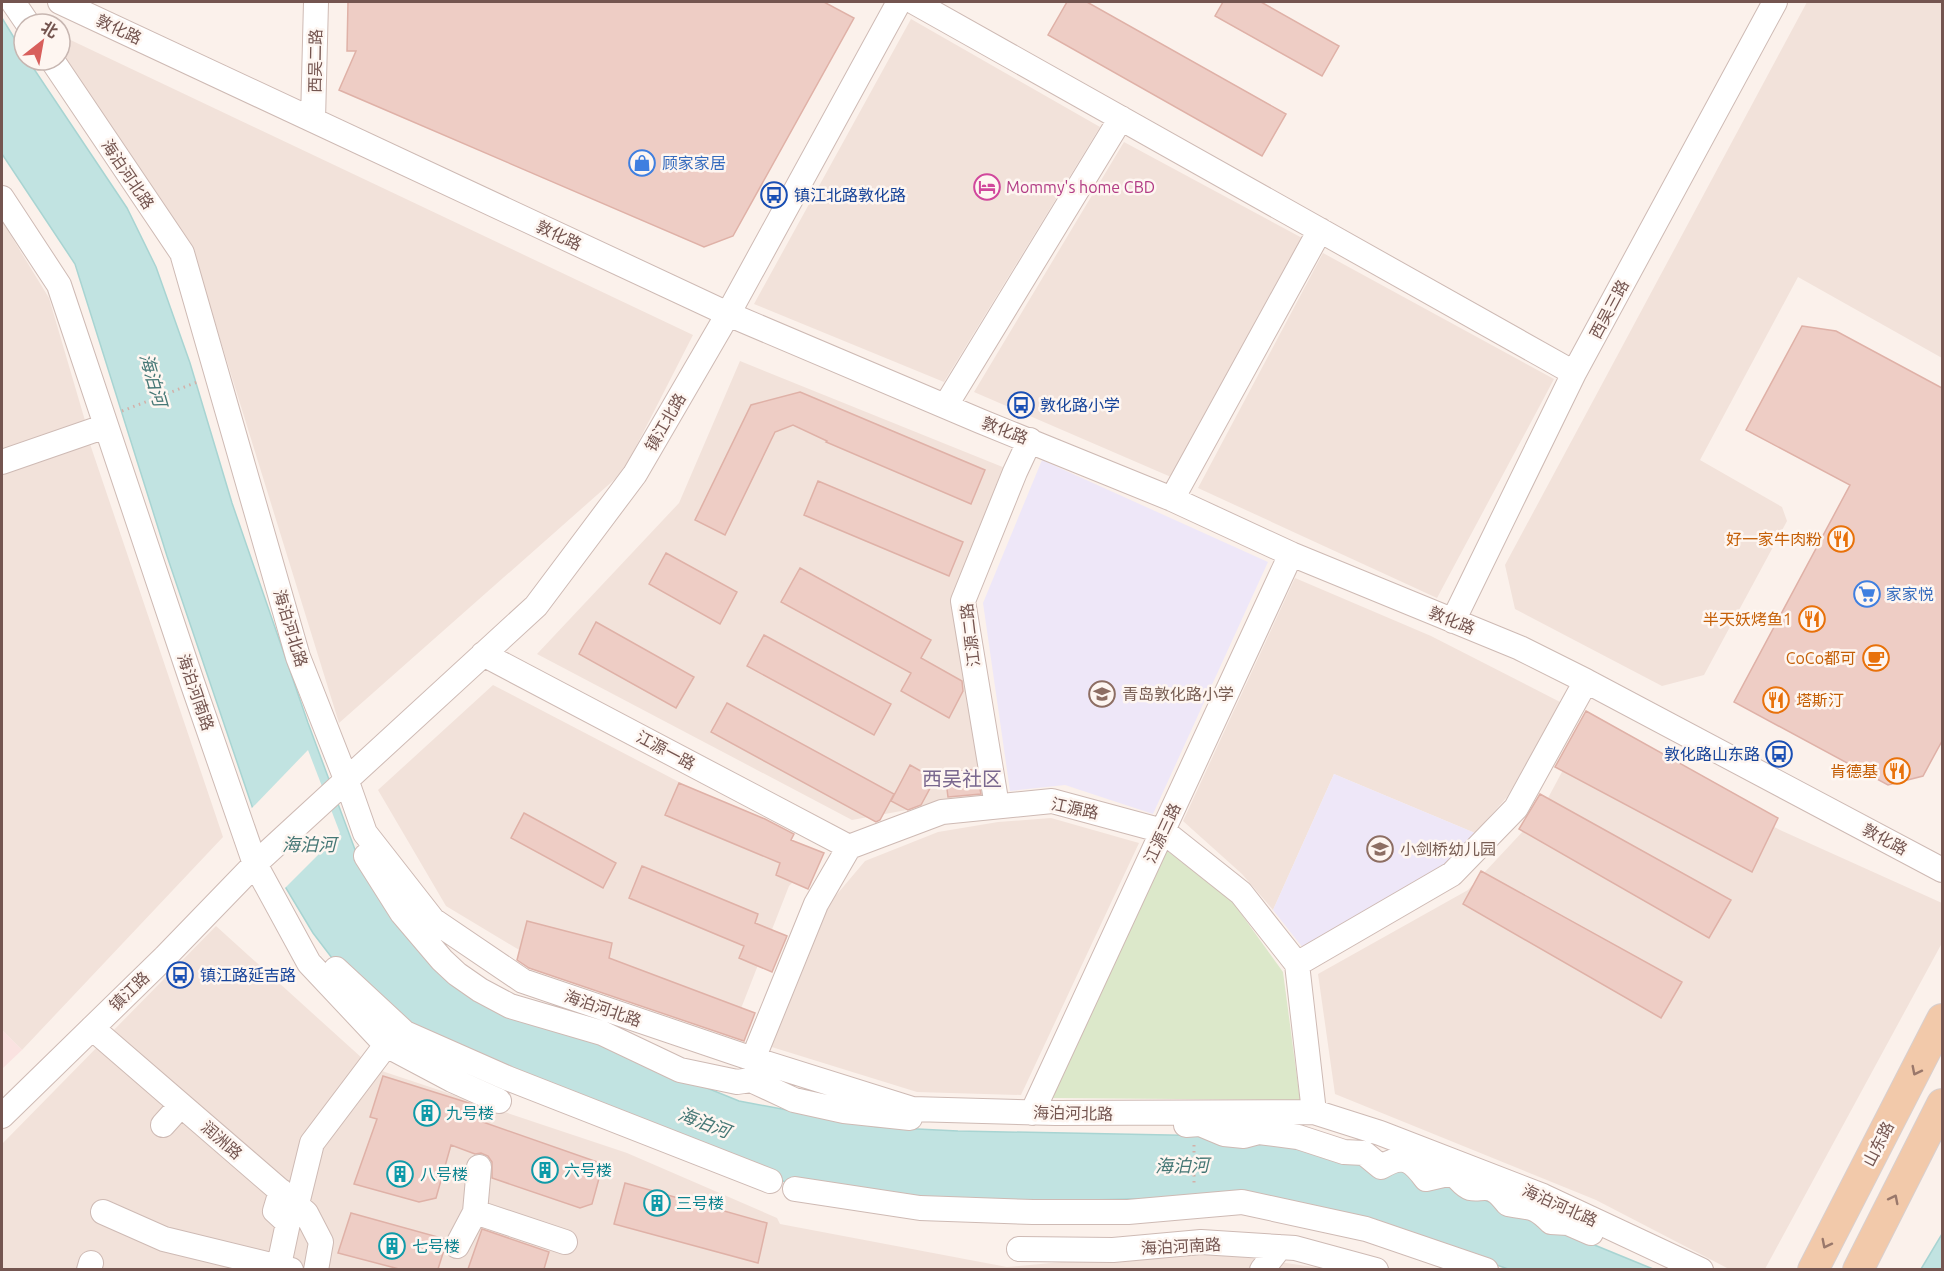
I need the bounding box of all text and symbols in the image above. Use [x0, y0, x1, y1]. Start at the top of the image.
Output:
street label: 敦化路 [93, 11, 145, 47]
north arrow [12, 12, 72, 72]
text: 北 [38, 17, 61, 41]
street label: 西吴二路 [305, 29, 325, 93]
street label: 海泊河北路 [98, 136, 158, 212]
shop icon: 顾家家居 [627, 148, 657, 178]
place label: 顾家家居 [662, 154, 726, 172]
hotel icon: Mommy's home CBD [972, 172, 1002, 202]
place label: Mommy's home CBD [1006, 178, 1155, 196]
bus stop icon: 镇江北路敦化路 [759, 180, 789, 210]
place label: 镇江北路敦化路 [794, 186, 906, 204]
street label: 敦化路 [533, 217, 585, 253]
street label: 西吴三路 [1586, 277, 1632, 341]
water label: 海泊河 [137, 351, 172, 411]
street label: 镇江北路 [641, 390, 689, 454]
bus stop icon: 敦化路小学 [1006, 390, 1036, 420]
place label: 敦化路小学 [1040, 396, 1120, 414]
street label: 敦化路 [979, 413, 1031, 447]
restaurant icon: 好一家牛肉粉 [1826, 524, 1856, 554]
place label: 好一家牛肉粉 [1726, 530, 1822, 548]
supermarket icon: 家家悦 [1852, 579, 1882, 609]
place label: 家家悦 [1886, 585, 1934, 603]
street label: 海泊河北路 [271, 587, 311, 669]
street label: 江源二路 [957, 602, 983, 668]
street label: 敦化路 [1426, 603, 1478, 637]
restaurant icon: 半天妖烤鱼1 [1797, 604, 1827, 634]
place label: 半天妖烤鱼1 [1703, 610, 1792, 628]
cafe icon: CoCo都可 [1861, 643, 1891, 673]
place label: CoCo都可 [1786, 649, 1856, 667]
street label: 海泊河南路 [174, 651, 218, 733]
school or university icon: 青岛敦化路小学 [1087, 679, 1117, 709]
place label: 青岛敦化路小学 [1122, 685, 1234, 703]
restaurant icon: 塔斯汀 [1761, 685, 1791, 715]
place label: 塔斯汀 [1796, 691, 1844, 709]
street label: 江源一路 [634, 727, 698, 773]
bus stop icon: 敦化路山东路 [1764, 739, 1794, 769]
place label: 敦化路山东路 [1664, 745, 1760, 763]
restaurant icon: 肯德基 [1882, 756, 1912, 786]
place label: 肯德基 [1830, 762, 1878, 780]
district label: 西吴社区 [922, 767, 1002, 790]
street label: 江源路 [1050, 794, 1100, 822]
street label: 江源三路 [1140, 800, 1184, 866]
street label: 敦化路 [1860, 820, 1910, 858]
water label: 海泊河 [282, 834, 339, 854]
school or university icon: 小剑桥幼儿园 [1365, 834, 1395, 864]
place label: 小剑桥幼儿园 [1400, 840, 1496, 858]
bus stop icon: 镇江路延吉路 [165, 960, 195, 990]
place label: 镇江路延吉路 [200, 966, 296, 984]
street label: 镇江路 [105, 968, 153, 1014]
street label: 海泊河北路 [562, 986, 644, 1030]
one-way arrow [1911, 1065, 1923, 1076]
building icon: 九号楼 [412, 1098, 442, 1128]
water label: 海泊河 [676, 1103, 736, 1142]
street label: 海泊河北路 [1033, 1103, 1113, 1123]
place label: 九号楼 [446, 1104, 494, 1122]
street label: 润洲路 [198, 1117, 246, 1163]
street label: 山东路 [1859, 1119, 1897, 1169]
water label: 海泊河 [1155, 1154, 1212, 1175]
building icon: 六号楼 [530, 1155, 560, 1185]
building icon: 八号楼 [385, 1159, 415, 1189]
place label: 六号楼 [564, 1161, 612, 1179]
place label: 八号楼 [420, 1165, 468, 1183]
street label: 海泊河北路 [1520, 1181, 1600, 1229]
building icon: 三号楼 [642, 1188, 672, 1218]
place label: 三号楼 [676, 1194, 724, 1212]
one-way arrow [1887, 1194, 1898, 1205]
building icon: 七号楼 [377, 1231, 407, 1261]
street label: 海泊河南路 [1141, 1235, 1221, 1257]
place label: 七号楼 [412, 1237, 460, 1255]
one-way arrow [1822, 1238, 1833, 1248]

